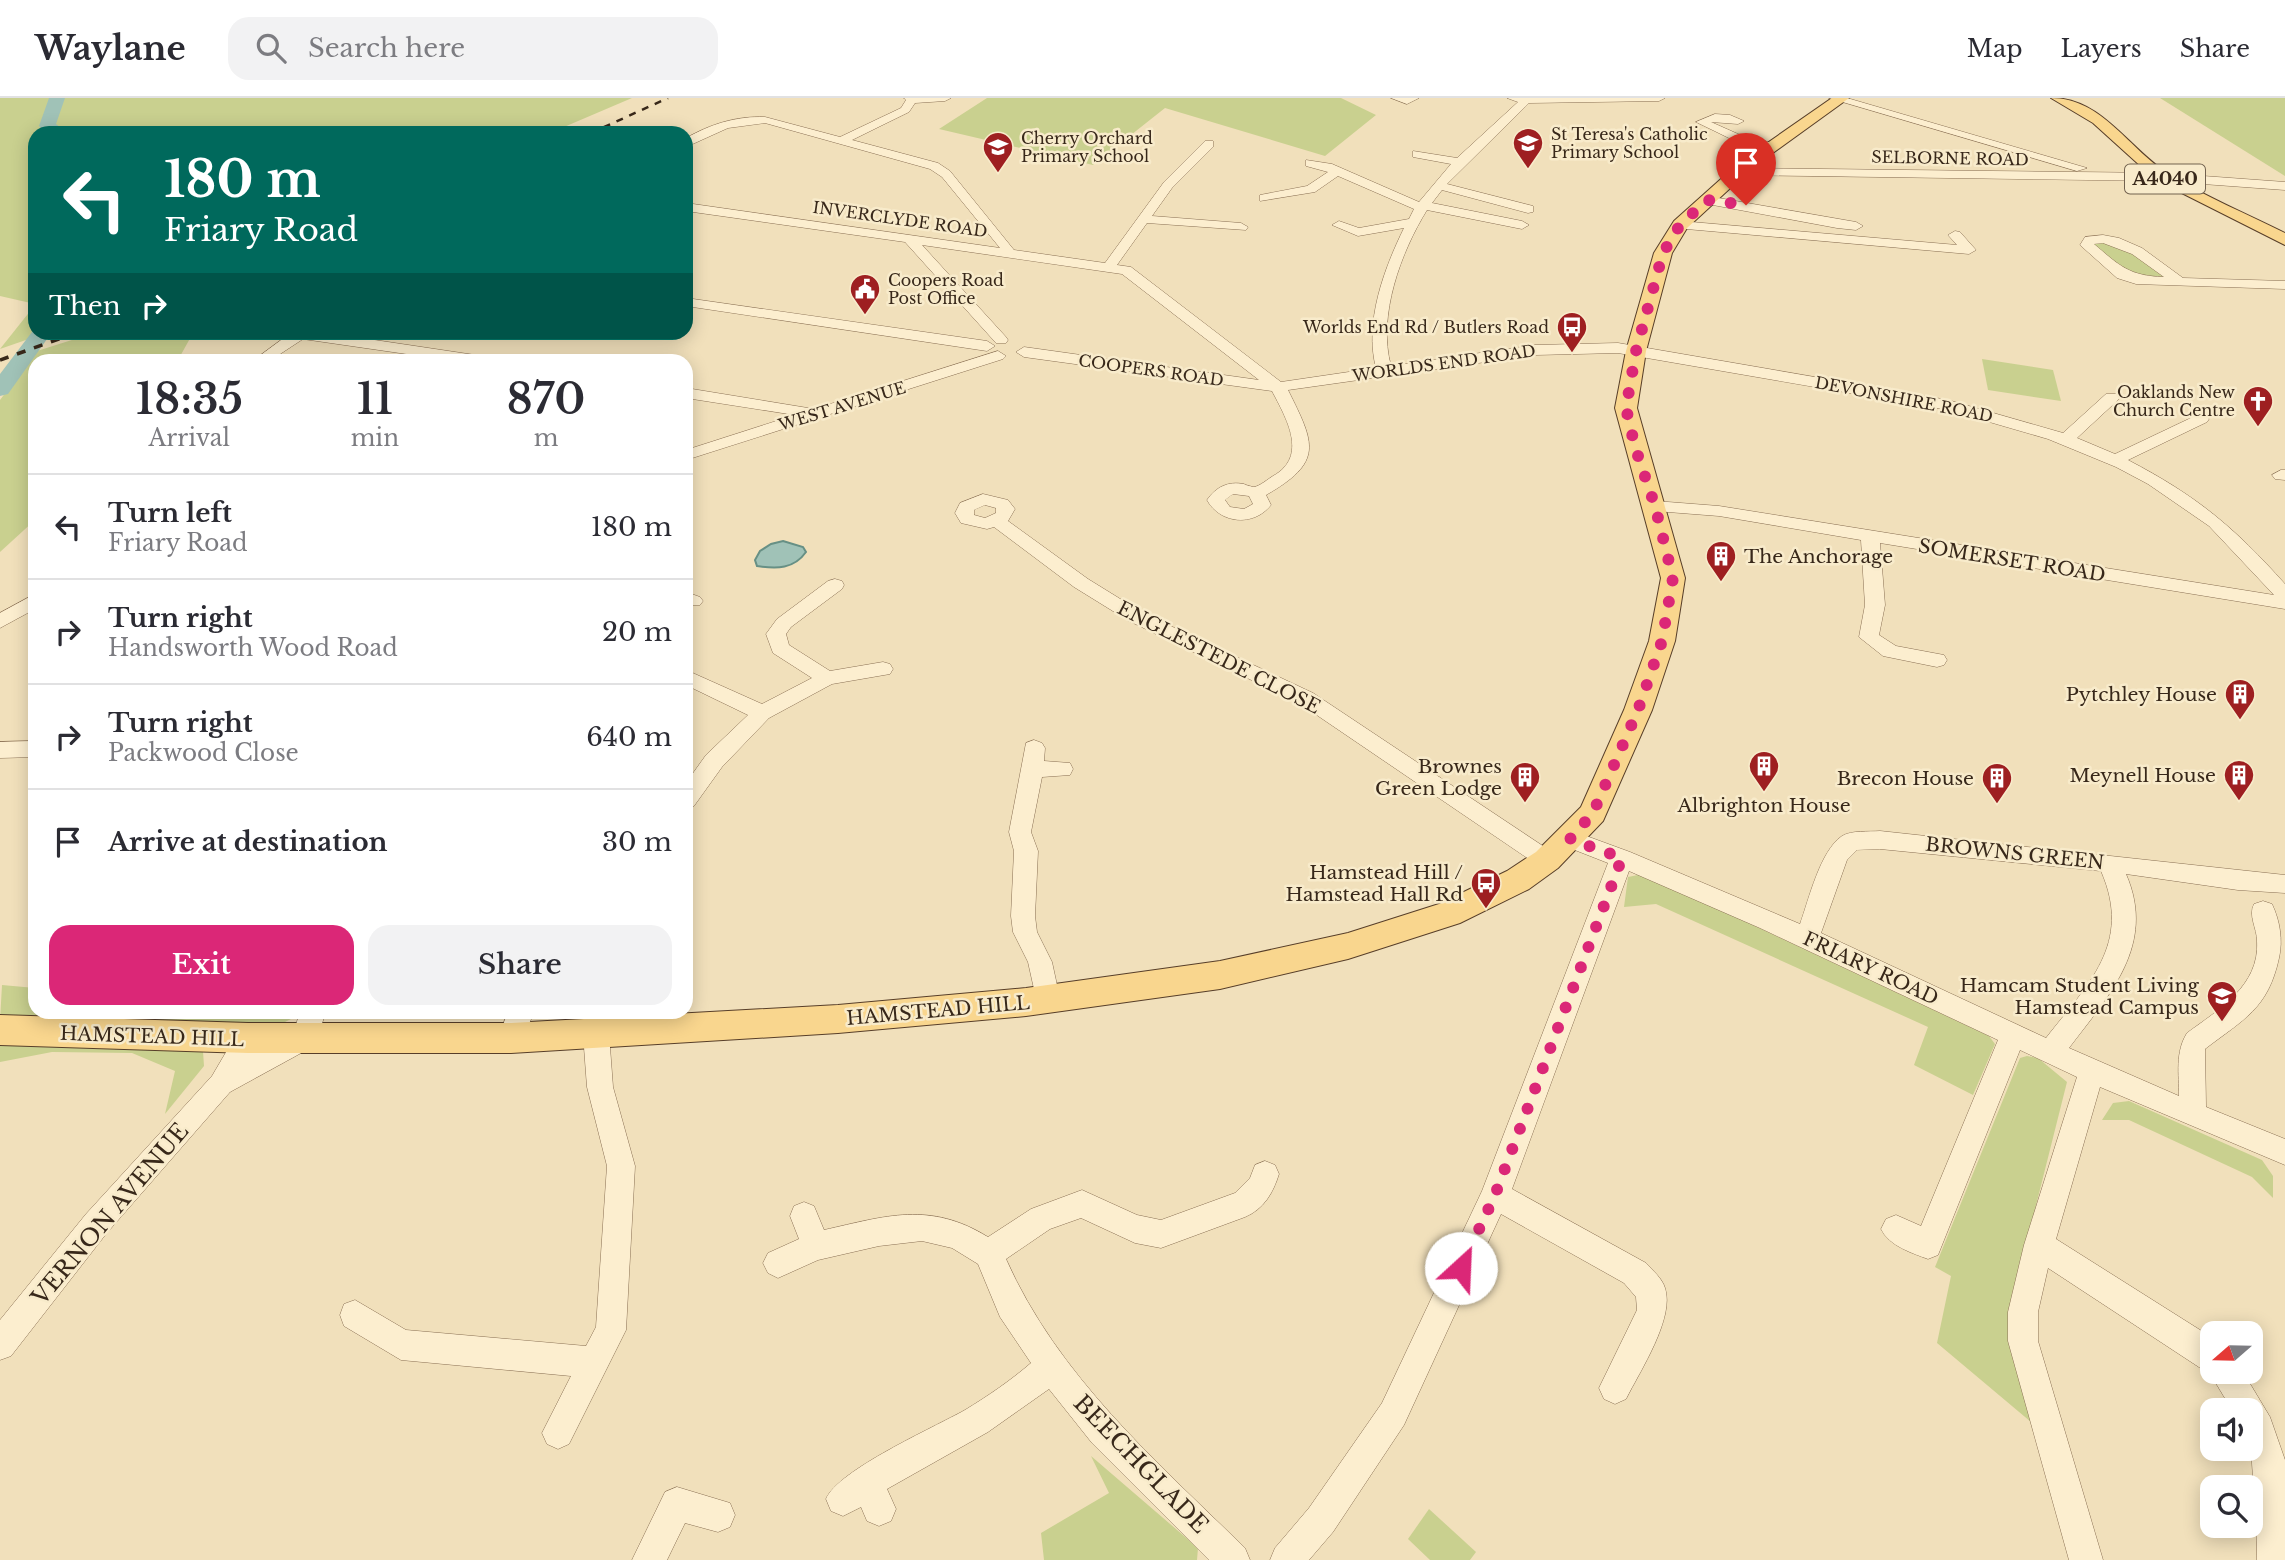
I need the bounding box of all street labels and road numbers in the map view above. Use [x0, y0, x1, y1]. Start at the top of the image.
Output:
street label: SELBORNE ROAD [1871, 147, 2029, 169]
road number: A4040 [2125, 164, 2205, 194]
street label: INVERCLYDE ROAD [811, 197, 989, 241]
street label: WORLDS END ROAD [1350, 340, 1537, 386]
street label: COOPERS ROAD [1077, 350, 1225, 390]
street label: DEVONSHIRE ROAD [1813, 372, 1995, 426]
street label: WEST AVENUE [775, 377, 908, 435]
street label: SOMERSET ROAD [1917, 534, 2107, 587]
street label: ENGLESTEDE CLOSE [1113, 596, 1324, 719]
street label: BROWNS GREEN [1924, 833, 2106, 874]
street label: FRIARY ROAD [1799, 927, 1942, 1010]
street label: HAMSTEAD HILL [845, 991, 1031, 1030]
street label: HAMSTEAD HILL [60, 1022, 245, 1051]
street label: VERNON AVENUE [25, 1117, 194, 1312]
street label: BEECHGLADE [1068, 1389, 1214, 1539]

